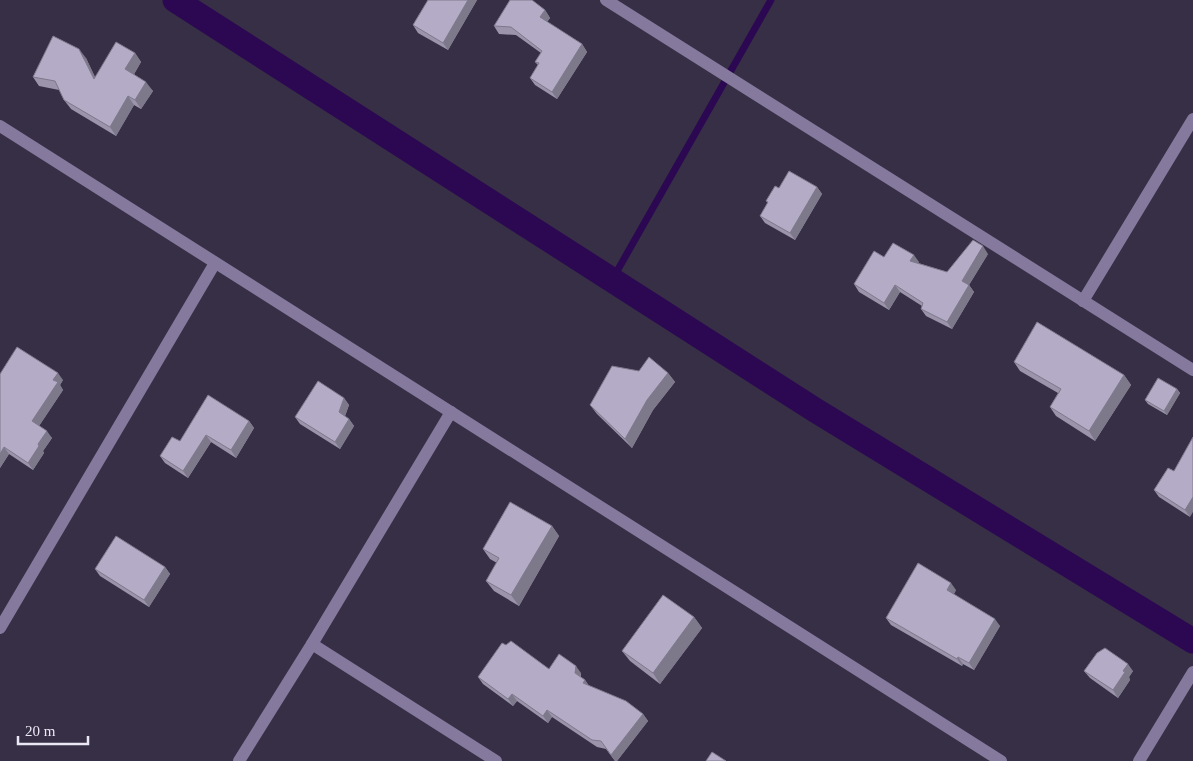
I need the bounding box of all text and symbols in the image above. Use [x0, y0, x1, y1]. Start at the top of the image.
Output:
scale bar [18, 714, 88, 746]
text: 20 m [25, 723, 56, 739]

